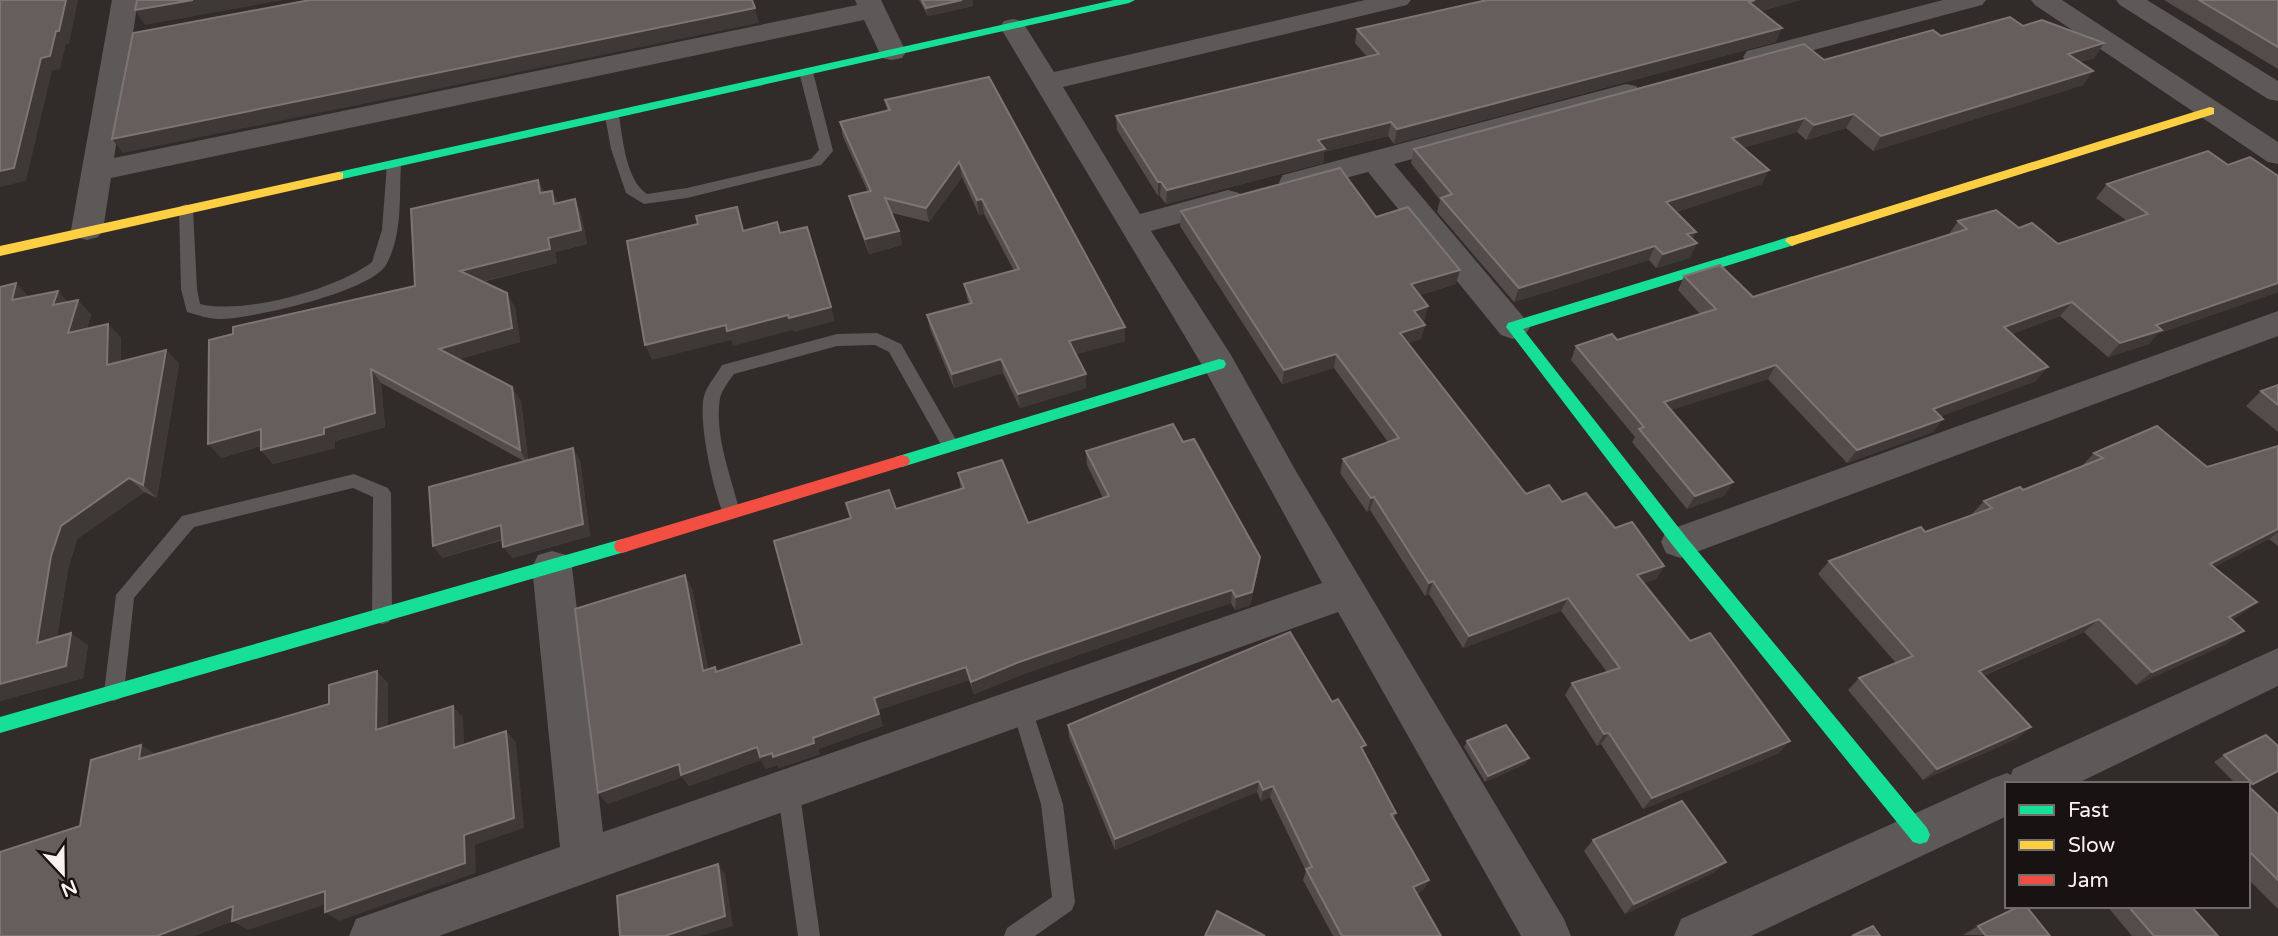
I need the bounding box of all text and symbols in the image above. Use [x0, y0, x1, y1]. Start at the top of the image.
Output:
legend [2005, 782, 2250, 908]
text: Fast [2068, 798, 2109, 823]
text: Slow [2068, 833, 2116, 858]
north arrow [28, 838, 98, 908]
text: Jam [2068, 868, 2109, 893]
text: N [58, 875, 80, 901]

